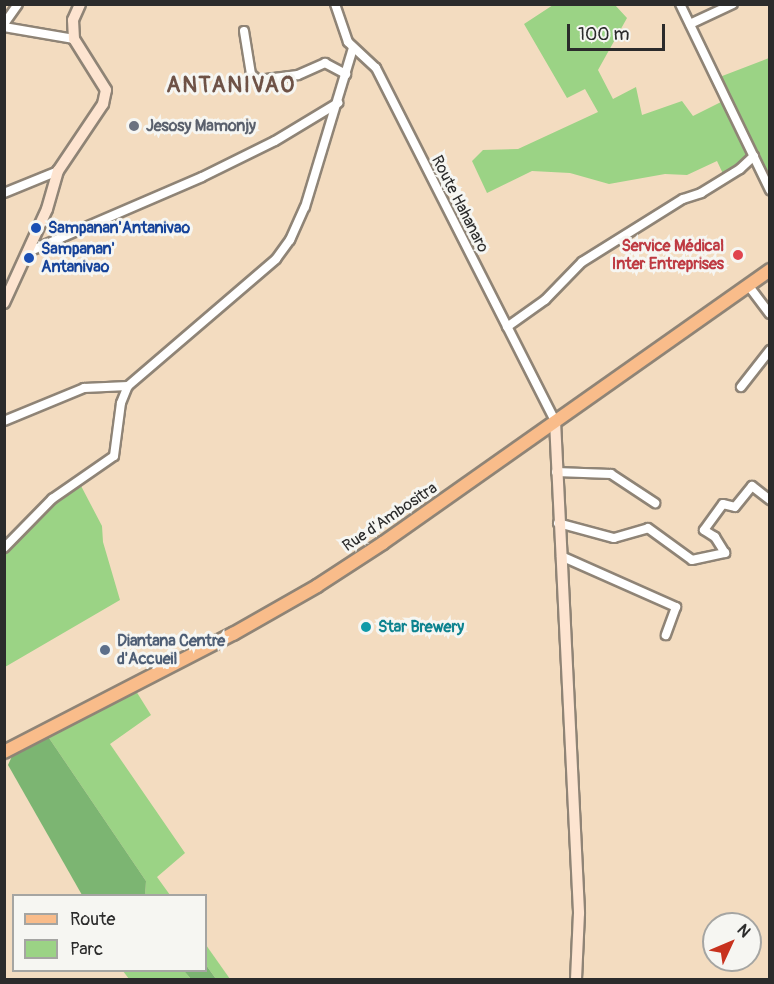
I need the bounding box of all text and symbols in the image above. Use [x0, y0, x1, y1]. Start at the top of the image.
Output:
scale bar [570, 12, 668, 50]
text: 100 m [578, 23, 630, 46]
district label: ANTANIVAO [166, 73, 296, 99]
place label: Jesosy Mamonjy [146, 116, 256, 136]
marker: Jesosy Mamonjy [127, 119, 141, 133]
street label: Route Hahanaro [427, 152, 493, 256]
place label: Sampanan'Antanivao [48, 218, 190, 238]
marker: Sampanan'Antanivao [29, 221, 43, 235]
place label: Service Médical Inter Entreprises [612, 236, 724, 274]
place label: Sampanan' Antanivao [41, 239, 115, 277]
marker: Service Médical Inter Entreprises [729, 246, 747, 264]
marker: Sampanan' Antanivao [22, 251, 36, 265]
street label: Rue d'Ambositra [339, 478, 441, 556]
place label: Star Brewery [378, 617, 464, 637]
marker: Star Brewery [359, 620, 373, 634]
place label: Diantana Centre d'Accueil [117, 631, 225, 669]
marker: Diantana Centre d'Accueil [98, 643, 112, 657]
legend [12, 894, 207, 972]
text: Route [70, 908, 115, 931]
north arrow [702, 912, 762, 972]
text: N [733, 920, 754, 942]
text: Parc [70, 938, 103, 961]

